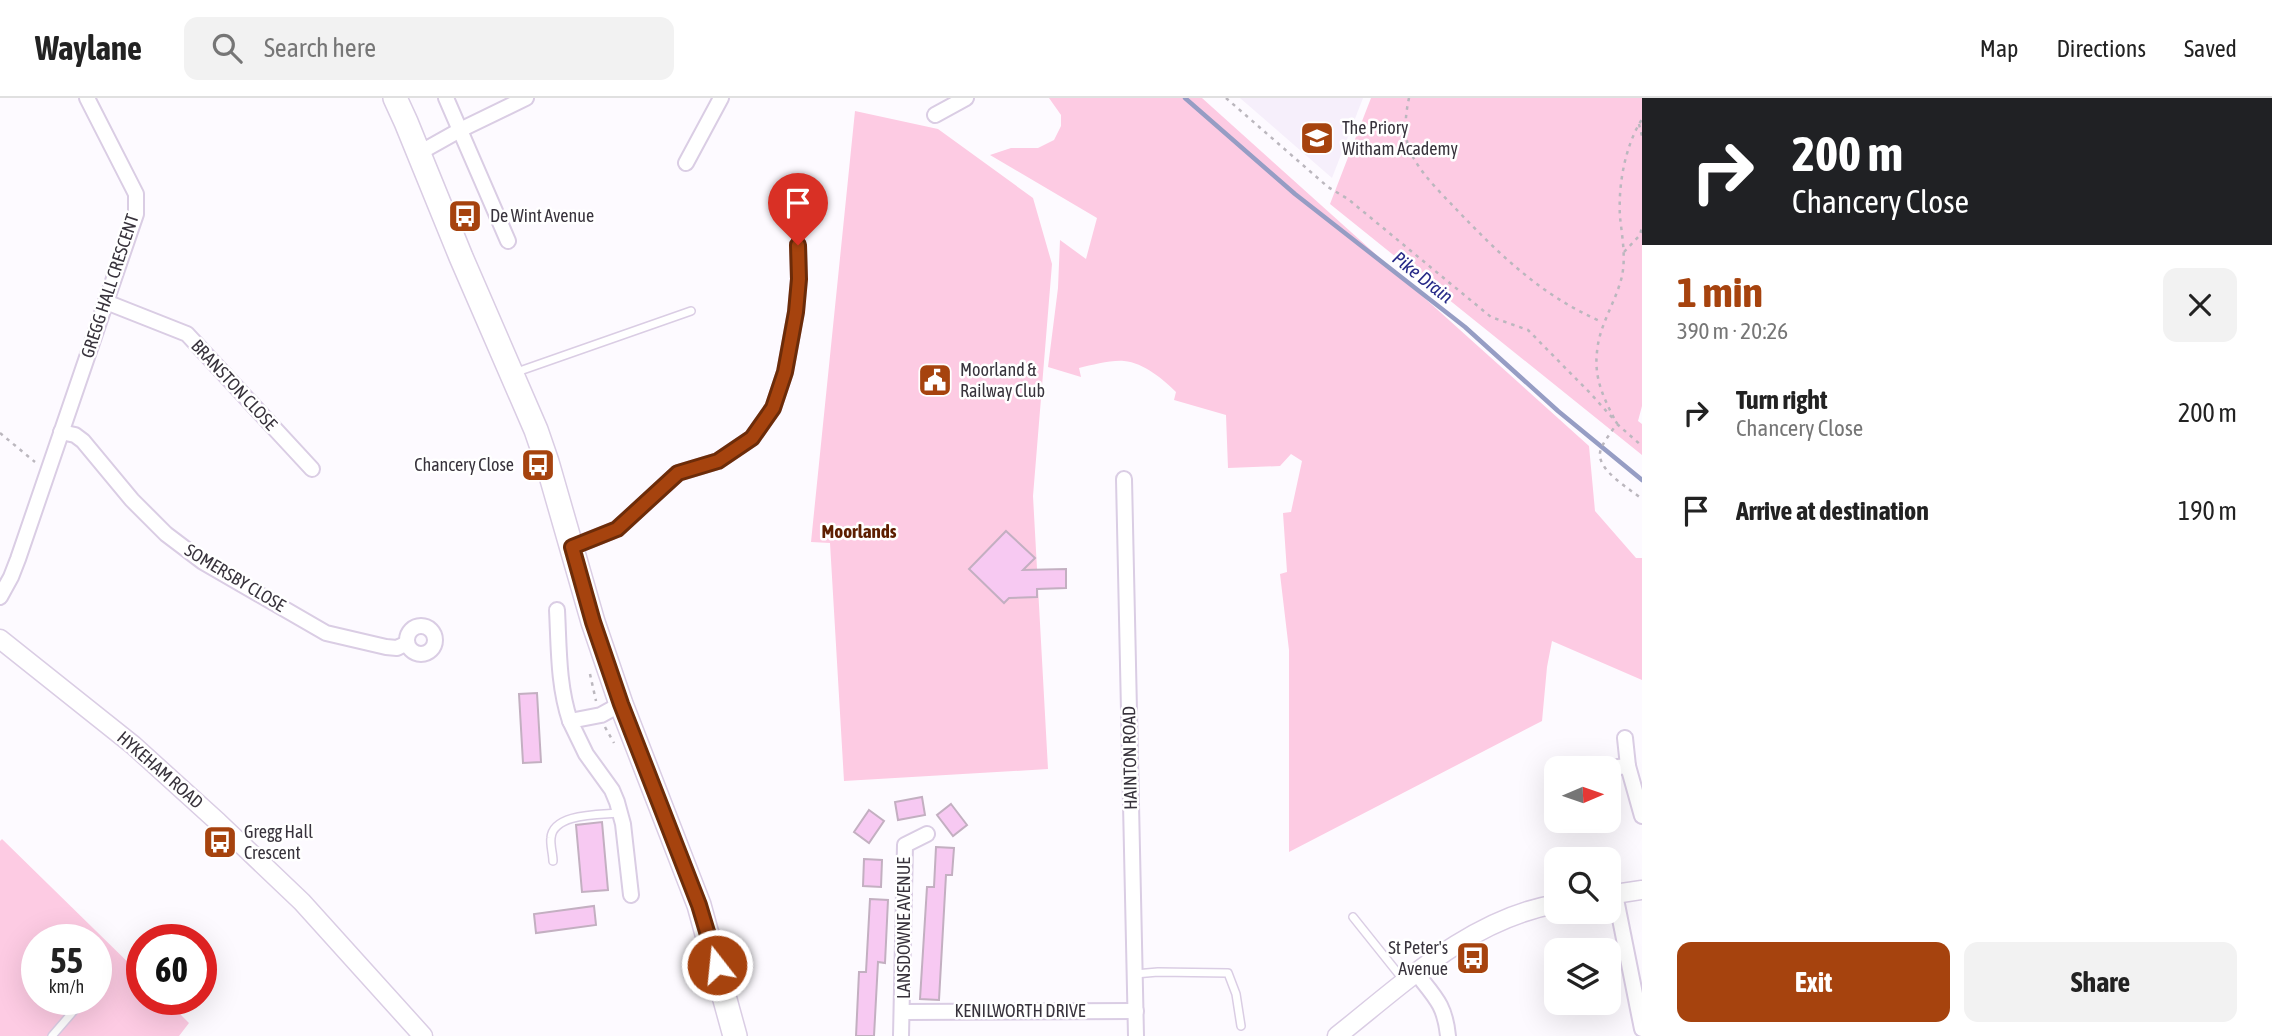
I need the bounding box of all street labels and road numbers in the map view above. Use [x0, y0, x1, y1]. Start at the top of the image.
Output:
street label: GREGG HALL CRESCENT [76, 211, 143, 360]
street label: BRANSTON CLOSE [187, 335, 282, 435]
street label: SOMERSBY CLOSE [181, 539, 290, 616]
street label: HAINTON ROAD [1118, 706, 1141, 810]
street label: HYKEHAM ROAD [113, 727, 208, 813]
street label: LANSDOWNE AVENUE [893, 857, 914, 999]
street label: KENILWORTH DRIVE [954, 1000, 1086, 1021]

